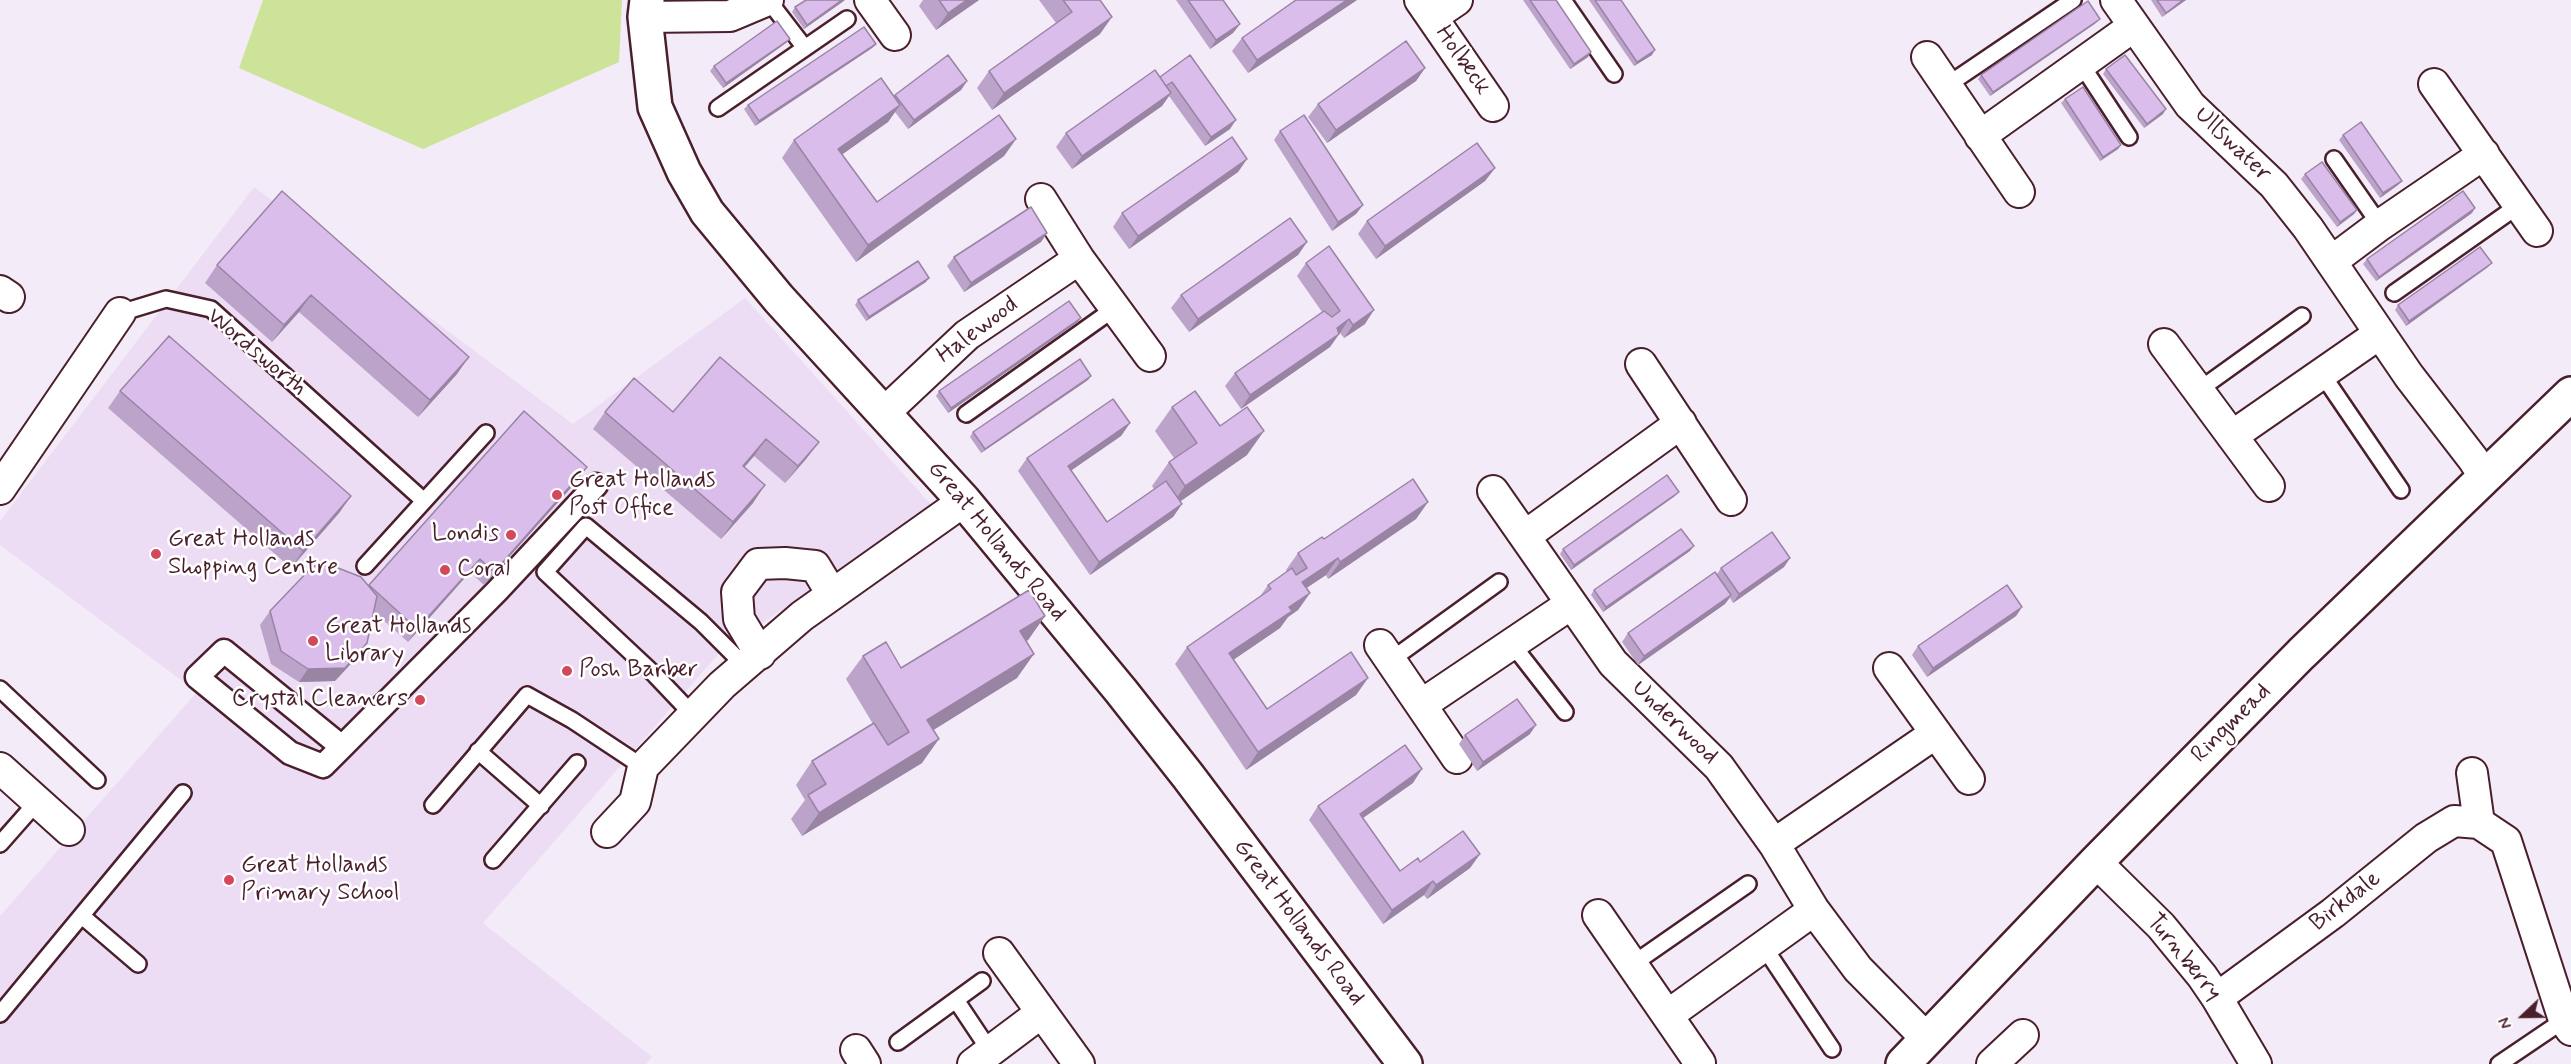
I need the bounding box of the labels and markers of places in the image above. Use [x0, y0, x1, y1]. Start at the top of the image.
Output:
place label: Great Hollands Post Office [569, 467, 715, 523]
marker: Great Hollands Post Office [550, 488, 564, 502]
place label: Londis [432, 521, 499, 549]
place label: Great Hollands Shopping Centre [168, 526, 338, 582]
marker: Londis [504, 528, 518, 542]
marker: Great Hollands Shopping Centre [149, 547, 163, 561]
place label: Coral [457, 556, 510, 584]
marker: Coral [438, 563, 452, 577]
place label: Great Hollands Library [325, 613, 471, 669]
marker: Great Hollands Library [306, 634, 320, 648]
place label: Posh Barber [579, 657, 698, 685]
marker: Posh Barber [560, 664, 574, 678]
place label: Crystal Cleaners [232, 686, 408, 714]
marker: Crystal Cleaners [413, 693, 427, 707]
place label: Great Hollands Primary School [241, 852, 399, 908]
marker: Great Hollands Primary School [222, 873, 236, 887]

